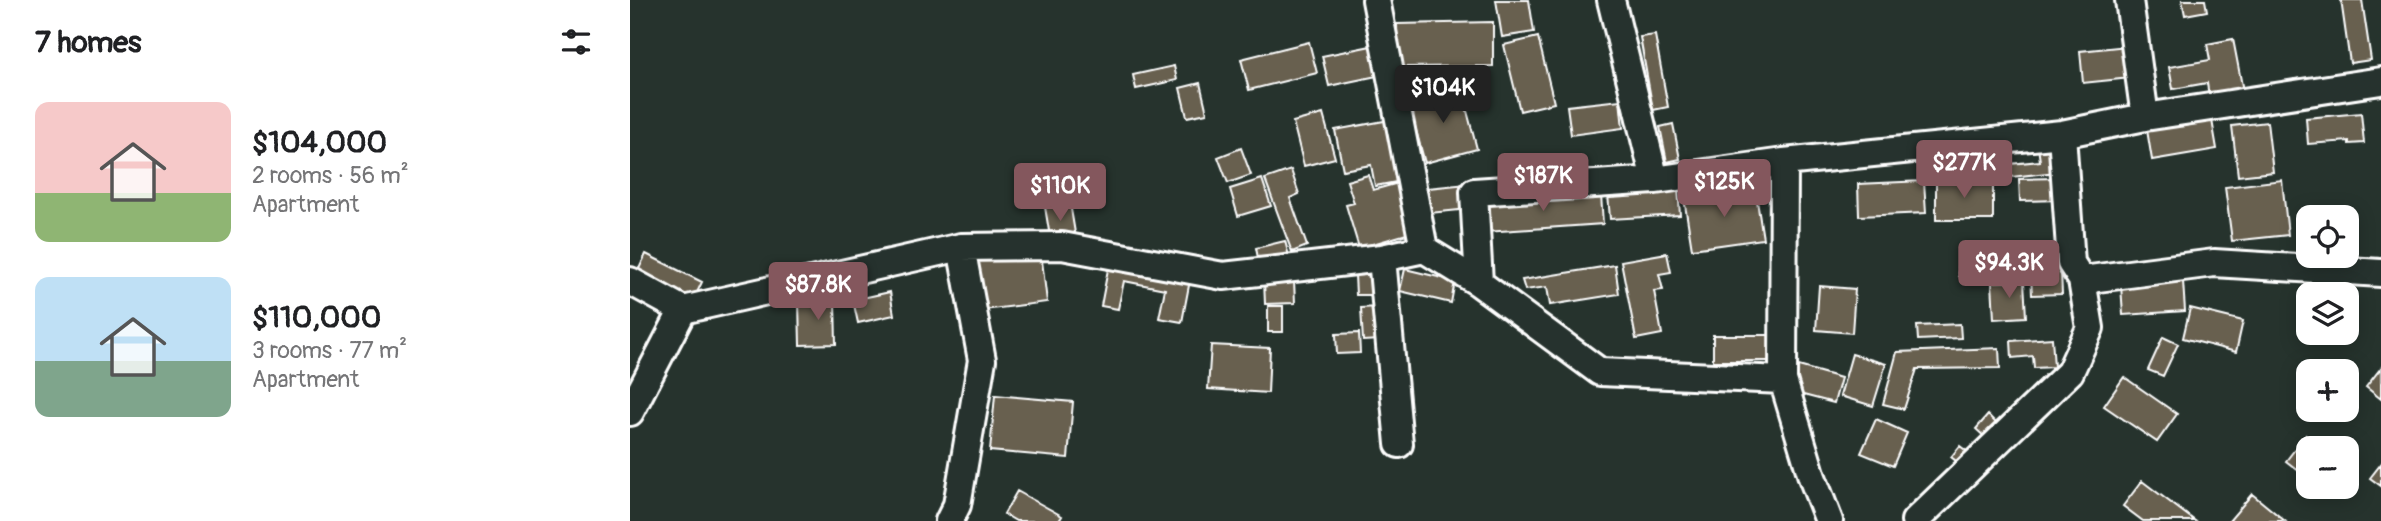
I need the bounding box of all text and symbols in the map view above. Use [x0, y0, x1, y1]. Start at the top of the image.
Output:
icon: filters [557, 23, 595, 61]
text: 7 homes [35, 24, 142, 61]
pin: $104K [1394, 66, 1492, 125]
text: $104K [1411, 73, 1475, 102]
text: $104,000 [252, 124, 387, 161]
icon: home [91, 130, 175, 214]
pin: $277K [1915, 140, 2013, 200]
text: $277K [1932, 148, 1996, 177]
pin: $187K [1494, 154, 1592, 213]
pin: $125K [1675, 160, 1773, 219]
text: 2 rooms · 56 m² [252, 161, 409, 190]
text: $187K [1513, 161, 1573, 190]
pin: $110K [1011, 164, 1109, 223]
text: $125K [1694, 167, 1754, 196]
text: $110K [1030, 171, 1090, 200]
text: Apartment [252, 190, 359, 219]
map controls [2296, 205, 2359, 499]
button: locate [2296, 205, 2359, 268]
pin: $94.3K [1952, 240, 2066, 300]
text: $94.3K [1974, 248, 2044, 277]
pin: $87.8K [761, 262, 875, 322]
text: $87.8K [785, 270, 851, 299]
button: layers [2296, 282, 2359, 345]
text: $110,000 [252, 299, 381, 336]
icon: home [91, 305, 175, 389]
text: 3 rooms · 77 m² [252, 336, 407, 365]
button: + [2296, 359, 2359, 422]
text: Apartment [252, 365, 359, 394]
button: − [2296, 436, 2359, 499]

